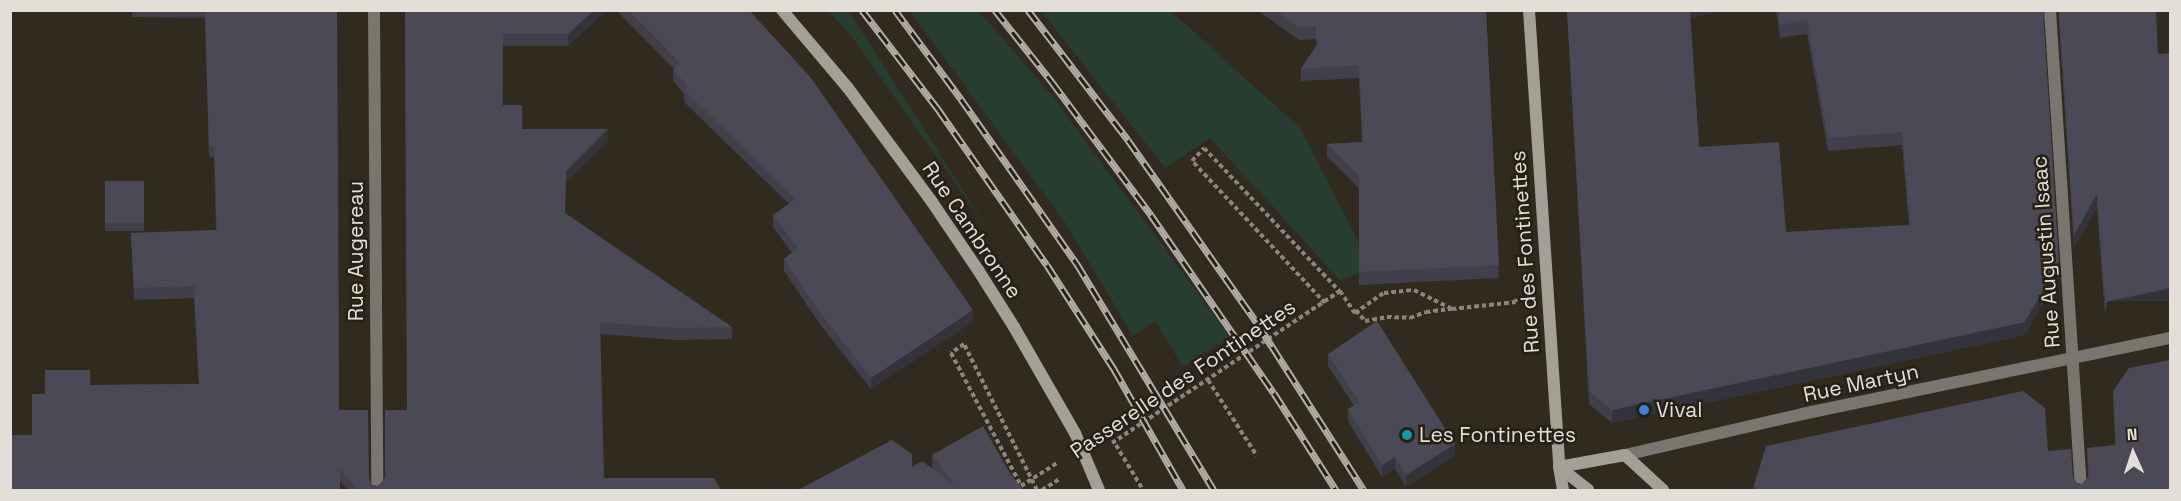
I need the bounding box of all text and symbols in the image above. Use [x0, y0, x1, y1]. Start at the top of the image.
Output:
street label: Rue des Fontinettes [1505, 150, 1545, 354]
street label: Rue Augustin Isaac [2027, 155, 2065, 349]
street label: Rue Cambronne [917, 157, 1027, 303]
street label: Rue Augereau [343, 181, 369, 321]
street label: Passerelle des Fontinettes [1066, 294, 1300, 464]
street label: Rue Martyn [1801, 358, 1921, 408]
place label: Vival [1656, 397, 1702, 423]
marker: Vival [1637, 403, 1651, 417]
place label: Les Fontinettes [1419, 422, 1576, 448]
north arrow [2103, 423, 2163, 483]
text: N [2126, 424, 2138, 445]
marker: Les Fontinettes [1400, 428, 1414, 442]

